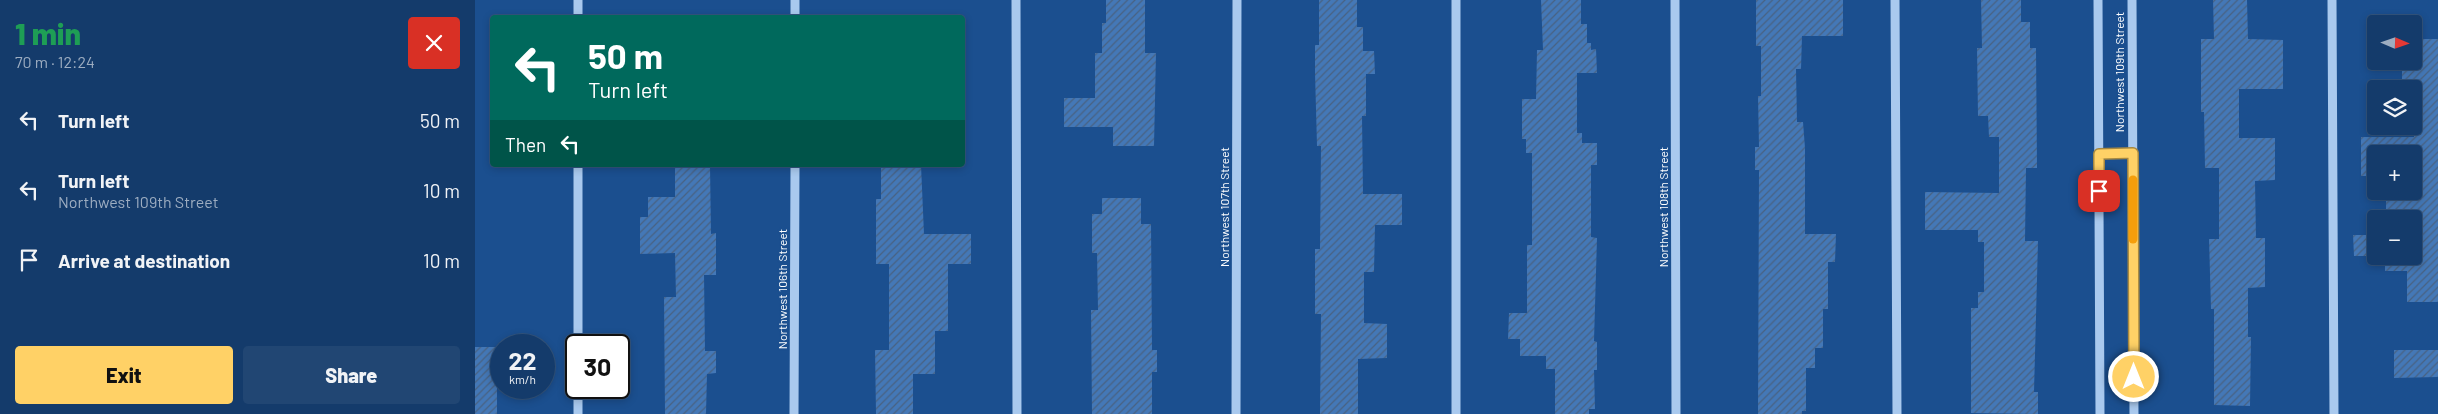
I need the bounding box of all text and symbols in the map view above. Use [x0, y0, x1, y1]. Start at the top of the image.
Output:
street label: Northwest 109th Street [2112, 12, 2126, 132]
text: 1 min [15, 15, 81, 51]
north arrow [2367, 15, 2423, 70]
map controls [2367, 15, 2422, 265]
button: close [408, 17, 460, 69]
text: 50 m [588, 34, 663, 76]
icon: left [505, 35, 570, 100]
text: 70 m · 12:24 [15, 52, 95, 71]
text: Turn left [588, 76, 668, 102]
button: layers [2367, 80, 2422, 135]
icon: left [15, 106, 43, 134]
text: Turn left [58, 109, 129, 132]
text: 50 m [420, 109, 460, 132]
icon: left [556, 130, 584, 158]
text: Then [505, 133, 546, 156]
button: + [2367, 145, 2422, 200]
street label: Northwest 107th Street [1217, 147, 1231, 267]
street label: Northwest 108th Street [1656, 147, 1670, 267]
text: Turn left [58, 169, 129, 192]
pin [2078, 170, 2120, 212]
icon: left [15, 176, 43, 204]
icon: arrive [2085, 177, 2113, 205]
text: 10 m [423, 179, 460, 202]
text: Northwest 109th Street [58, 192, 219, 211]
button: − [2367, 210, 2422, 265]
street label: Northwest 106th Street [775, 229, 789, 349]
icon: arrive [15, 246, 43, 274]
text: Arrive at destination [58, 249, 230, 272]
text: 10 m [423, 249, 460, 272]
speed limit sign: 30 [565, 334, 630, 399]
text: 22 [508, 345, 537, 375]
button: Exit [15, 346, 233, 404]
button: Share [243, 346, 460, 404]
position arrow [2107, 350, 2159, 402]
text: km/h [509, 372, 536, 386]

